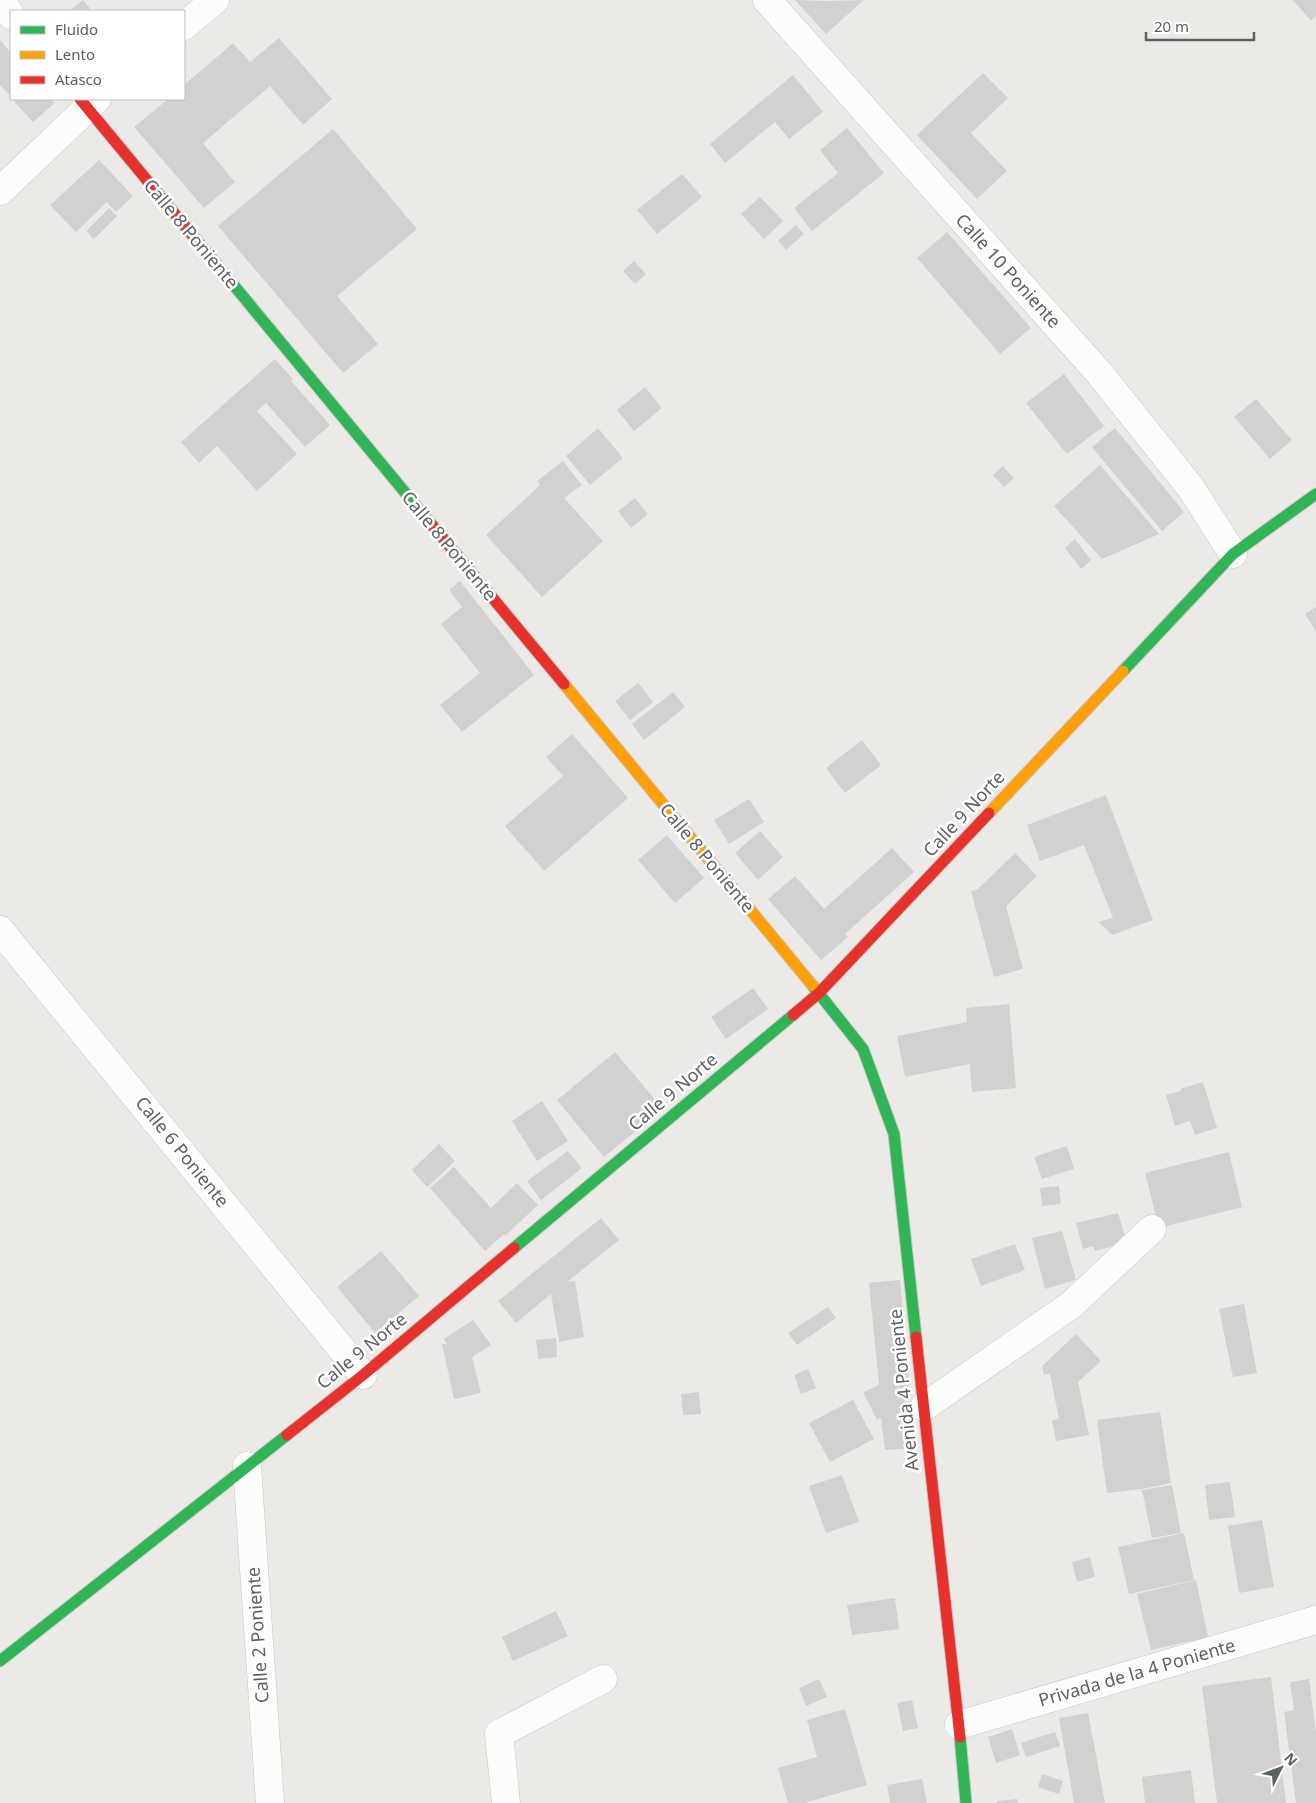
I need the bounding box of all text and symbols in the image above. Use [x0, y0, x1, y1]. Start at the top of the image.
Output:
legend [10, 10, 185, 100]
scale bar [1146, 10, 1254, 42]
text: 20 m [1154, 16, 1189, 36]
text: Fluido [55, 19, 98, 39]
text: Lento [55, 44, 95, 64]
text: Atasco [55, 69, 102, 89]
street label: Calle 8 Poniente [139, 174, 245, 293]
street label: Calle 10 Poniente [951, 208, 1067, 333]
street label: Calle 8 Poniente [397, 486, 503, 605]
street label: Calle 9 Norte [917, 765, 1009, 861]
street label: Calle 8 Poniente [655, 798, 761, 917]
street label: Calle 9 Norte [623, 1047, 722, 1136]
street label: Calle 6 Poniente [131, 1091, 235, 1212]
street label: Calle 9 Norte [311, 1307, 411, 1394]
street label: Avenida 4 Poniente [883, 1308, 923, 1472]
street label: Calle 2 Poniente [240, 1566, 274, 1704]
street label: Privada de la 4 Poniente [1035, 1632, 1238, 1712]
north arrow [1256, 1743, 1306, 1793]
text: N [1280, 1748, 1302, 1770]

